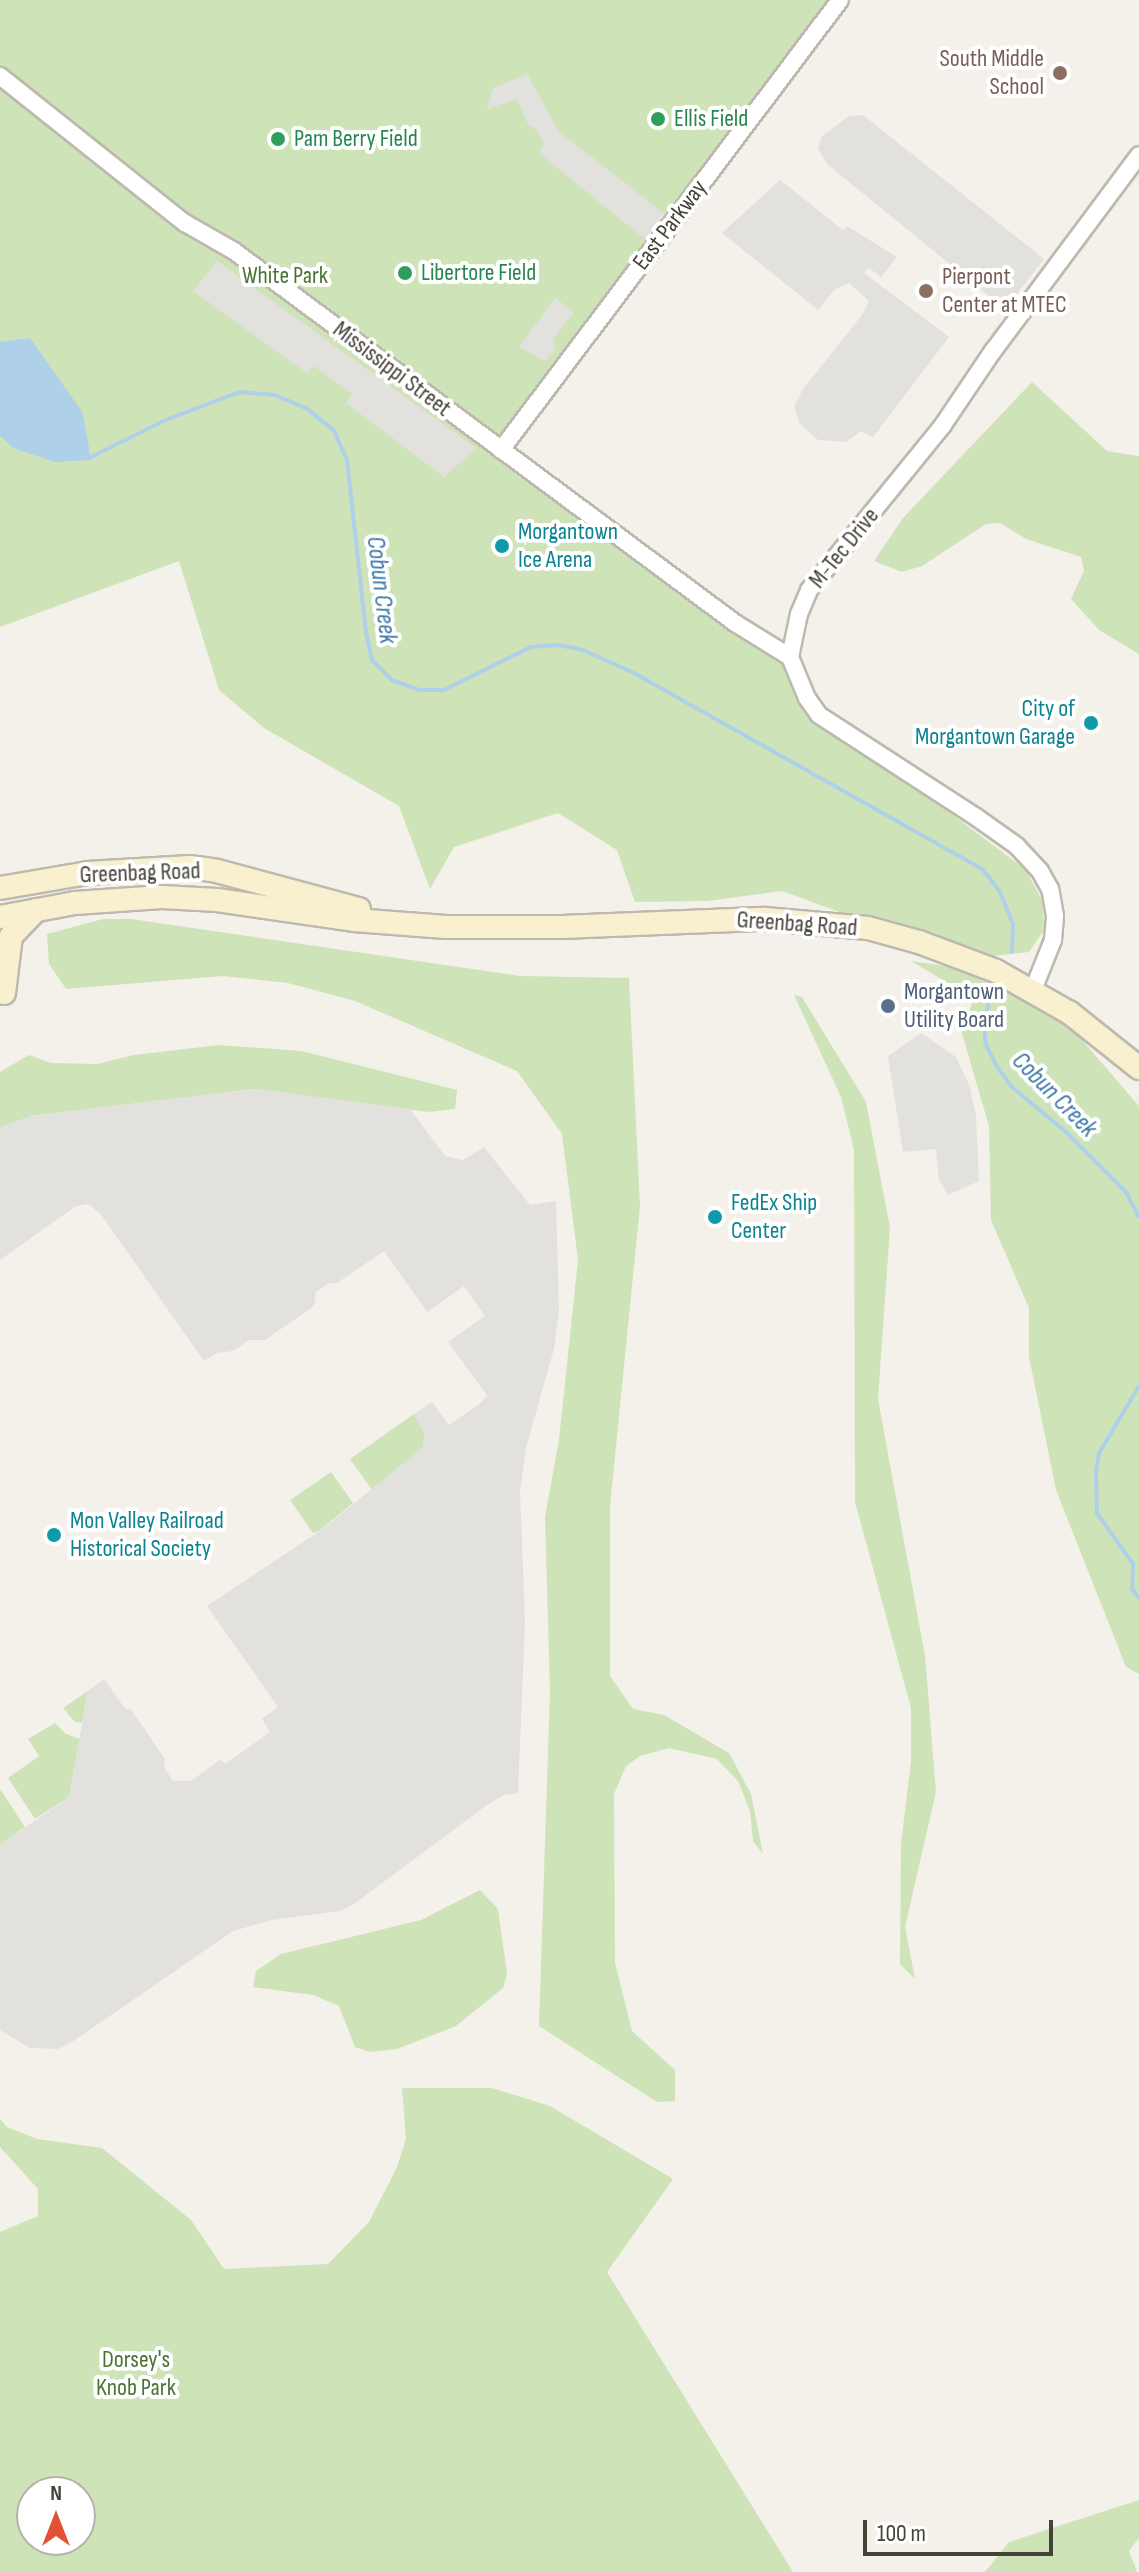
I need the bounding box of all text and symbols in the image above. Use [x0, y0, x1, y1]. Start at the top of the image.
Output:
place label: South Middle School [939, 45, 1044, 101]
marker: South Middle School [1051, 64, 1069, 82]
place label: Ellis Field [674, 105, 748, 133]
marker: Ellis Field [649, 110, 667, 128]
place label: Pam Berry Field [294, 125, 418, 153]
marker: Pam Berry Field [269, 130, 287, 148]
street label: East Parkway [627, 174, 713, 276]
place label: Libertore Field [421, 259, 536, 287]
park label: White Park [242, 262, 328, 290]
place label: Pierpont Center at MTEC [942, 263, 1067, 319]
marker: Libertore Field [396, 264, 414, 282]
marker: Pierpont Center at MTEC [917, 282, 935, 300]
street label: Mississippi Street [327, 315, 457, 423]
street label: M-Tec Drive [803, 502, 885, 594]
place label: Morgantown Ice Arena [518, 518, 618, 574]
water label: Cobun Creek [359, 534, 403, 646]
marker: Morgantown Ice Arena [493, 537, 511, 555]
place label: City of Morgantown Garage [915, 695, 1075, 751]
marker: City of Morgantown Garage [1082, 714, 1100, 732]
street label: Greenbag Road [79, 857, 201, 889]
street label: Greenbag Road [736, 905, 858, 943]
place label: Morgantown Utility Board [904, 978, 1004, 1034]
marker: Morgantown Utility Board [879, 997, 897, 1015]
water label: Cobun Creek [1005, 1046, 1103, 1144]
place label: FedEx Ship Center [731, 1189, 817, 1245]
marker: FedEx Ship Center [706, 1208, 724, 1226]
place label: Mon Valley Railroad Historical Society [70, 1507, 224, 1563]
marker: Mon Valley Railroad Historical Society [45, 1526, 63, 1544]
park label: Dorsey's Knob Park [96, 2346, 176, 2402]
north arrow [16, 2476, 96, 2556]
text: N [50, 2480, 62, 2507]
scale bar [867, 2504, 1057, 2554]
text: 100 m [877, 2519, 926, 2548]

